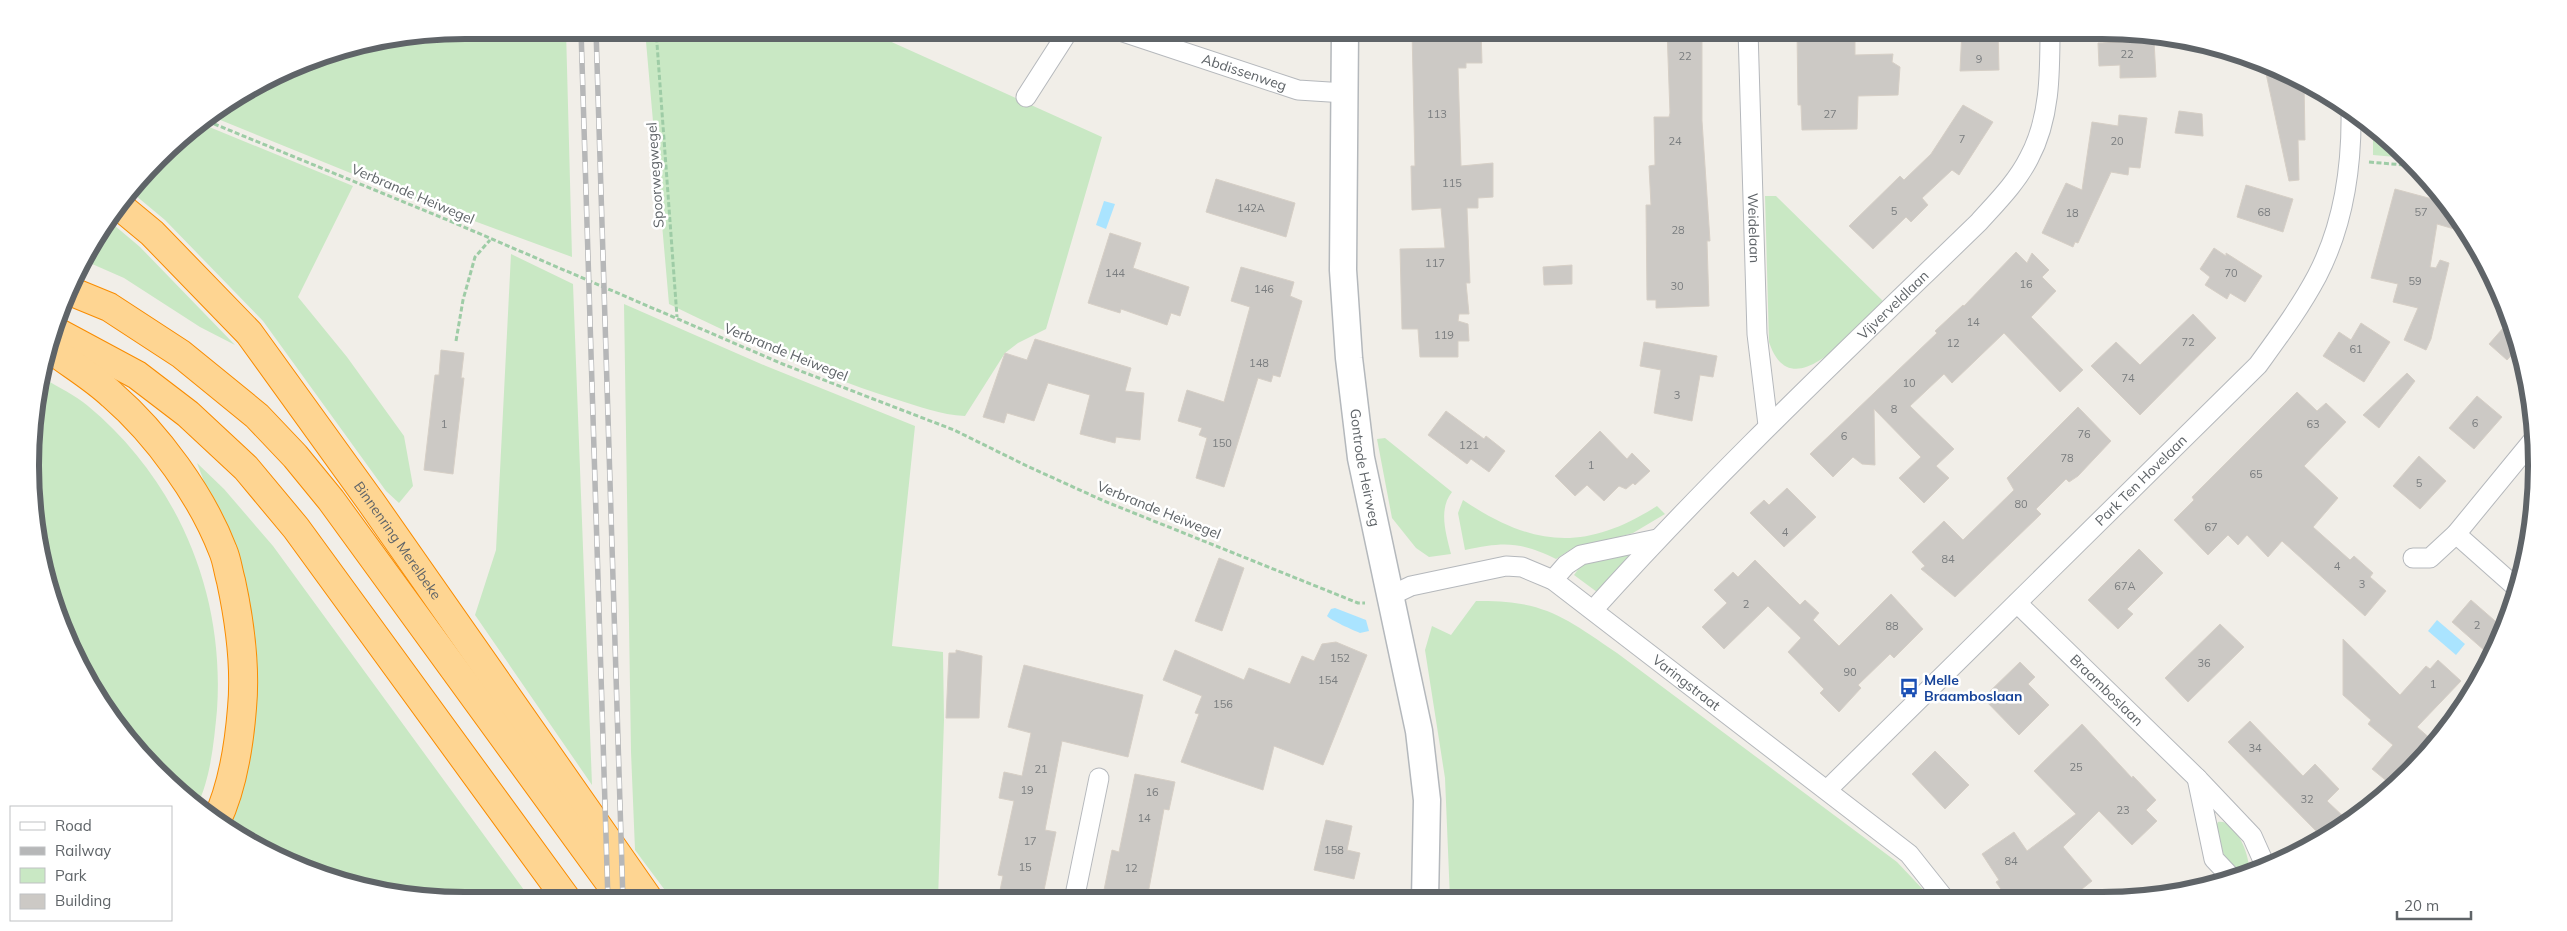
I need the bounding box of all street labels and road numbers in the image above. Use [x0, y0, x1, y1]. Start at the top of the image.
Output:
street label: Abdissenweg [1199, 50, 1289, 95]
street label: Spoorwegwegel [642, 122, 668, 228]
street label: Verbrande Heiwegel [349, 160, 477, 228]
street label: Weidelaan [1744, 193, 1764, 263]
street label: Vijverveldlaan [1854, 267, 1932, 343]
street label: Verbrande Heiwegel [721, 319, 851, 385]
street label: Gontrode Heirweg [1346, 408, 1384, 528]
street label: Park Ten Hovelaan [2091, 431, 2191, 530]
street label: Verbrande Heiwegel [1094, 477, 1224, 543]
street label: Binnenring Merelbeke [350, 478, 445, 603]
street label: Braamboslaan [2066, 650, 2147, 730]
street label: Varingstraat [1649, 651, 1724, 715]

